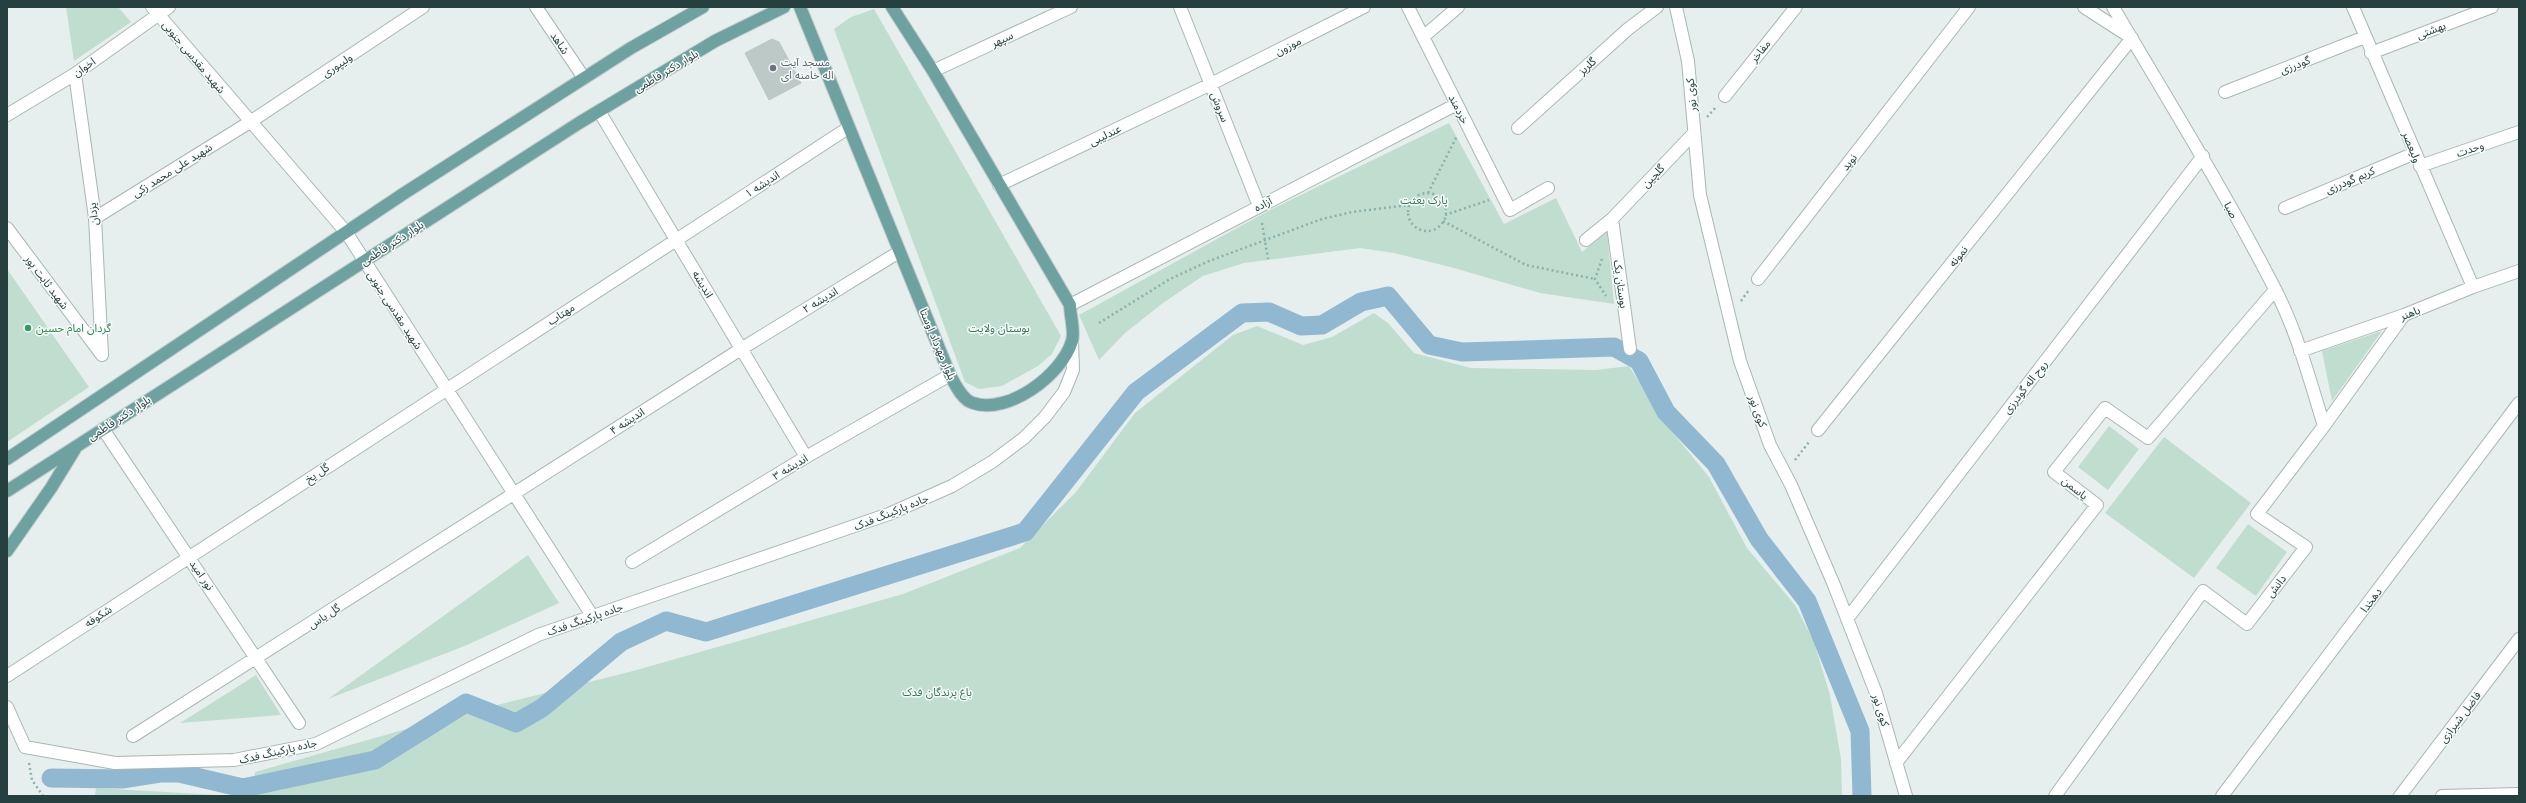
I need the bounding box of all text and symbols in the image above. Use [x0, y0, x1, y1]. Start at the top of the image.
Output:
street label: شهید مقدسی جنوبی [159, 18, 229, 97]
street label: بهشتی [2414, 18, 2448, 42]
street label: سپهر [988, 28, 1016, 52]
street label: شاهد [547, 29, 573, 57]
street label: موزون [1273, 33, 1304, 58]
street label: مفاخر [1746, 37, 1774, 66]
street label: بلوار دکتر فاطمی [631, 46, 701, 96]
street label: ولیپوری [319, 50, 356, 81]
street label: گودرزی [2278, 53, 2313, 77]
street label: اخوان [70, 54, 98, 80]
street label: گلریز [1574, 54, 1599, 78]
place label: مسجد آیت اله خامنه ای [781, 55, 834, 82]
marker: مسجد آیت اله خامنه ای [768, 63, 778, 73]
street label: کوی نور [1683, 77, 1700, 113]
street label: سروش [1208, 90, 1232, 124]
street label: خردمند [1446, 92, 1473, 127]
street label: عندلیبی [1087, 121, 1124, 149]
street label: ولیعصر [2399, 128, 2425, 165]
street label: وحدت [2454, 138, 2486, 160]
street label: شهید علی محمد زکی [129, 140, 215, 200]
street label: نوید [1838, 151, 1860, 173]
street label: گلچین [1639, 161, 1668, 191]
street label: کریم گودرزی [2323, 163, 2378, 199]
street label: اندیشه ۱ [742, 168, 782, 200]
street label: آزاده [1252, 193, 1275, 214]
park label: پارک بعثت [1400, 193, 1448, 208]
street label: صبا [2221, 199, 2241, 221]
street label: یزدان [85, 202, 101, 226]
street label: بلوار دکتر فاطمی [358, 217, 426, 269]
street label: نمونه [1945, 243, 1971, 269]
street label: شهید ثابت پور [21, 251, 72, 313]
street label: بوستان یک [1611, 259, 1631, 309]
street label: شهید مقدسی جنوبی [364, 268, 426, 352]
street label: اندیشه [689, 268, 717, 300]
street label: اندیشه ۲ [800, 284, 840, 316]
street label: مهتاب [545, 300, 578, 328]
street label: باهنر [2397, 303, 2422, 324]
street label: بلوار مهرداد اوستا [917, 306, 959, 382]
place label: گردان امام حسین [36, 321, 111, 336]
park label: بوستان ولایت [968, 321, 1030, 335]
marker: گردان امام حسین [23, 323, 33, 333]
street label: روح اله گودرزی [2000, 357, 2051, 417]
street label: بلوار دکتر فاطمی [85, 392, 153, 444]
street label: کوی نور [1745, 392, 1770, 430]
street label: اندیشه ۴ [607, 405, 647, 437]
street label: اندیشه ۳ [770, 451, 810, 483]
street label: گل یخ [302, 460, 333, 487]
street label: یاسمن [2059, 473, 2091, 503]
street label: جاده پارکینگ فدک [852, 490, 931, 534]
street label: نور امید [187, 557, 217, 593]
street label: دانش [2263, 572, 2289, 600]
street label: دهخدا [2357, 585, 2385, 615]
street label: جاده پارکینگ فدک [545, 599, 626, 640]
street label: گل یاس [305, 600, 343, 632]
street label: شکوفه [82, 602, 115, 630]
park label: باغ پرندگان فدک [902, 685, 972, 700]
street label: فاضل شیرازی [2436, 688, 2484, 746]
street label: کوی نور [1869, 691, 1893, 728]
street label: جاده پارکینگ فدک [238, 735, 319, 768]

